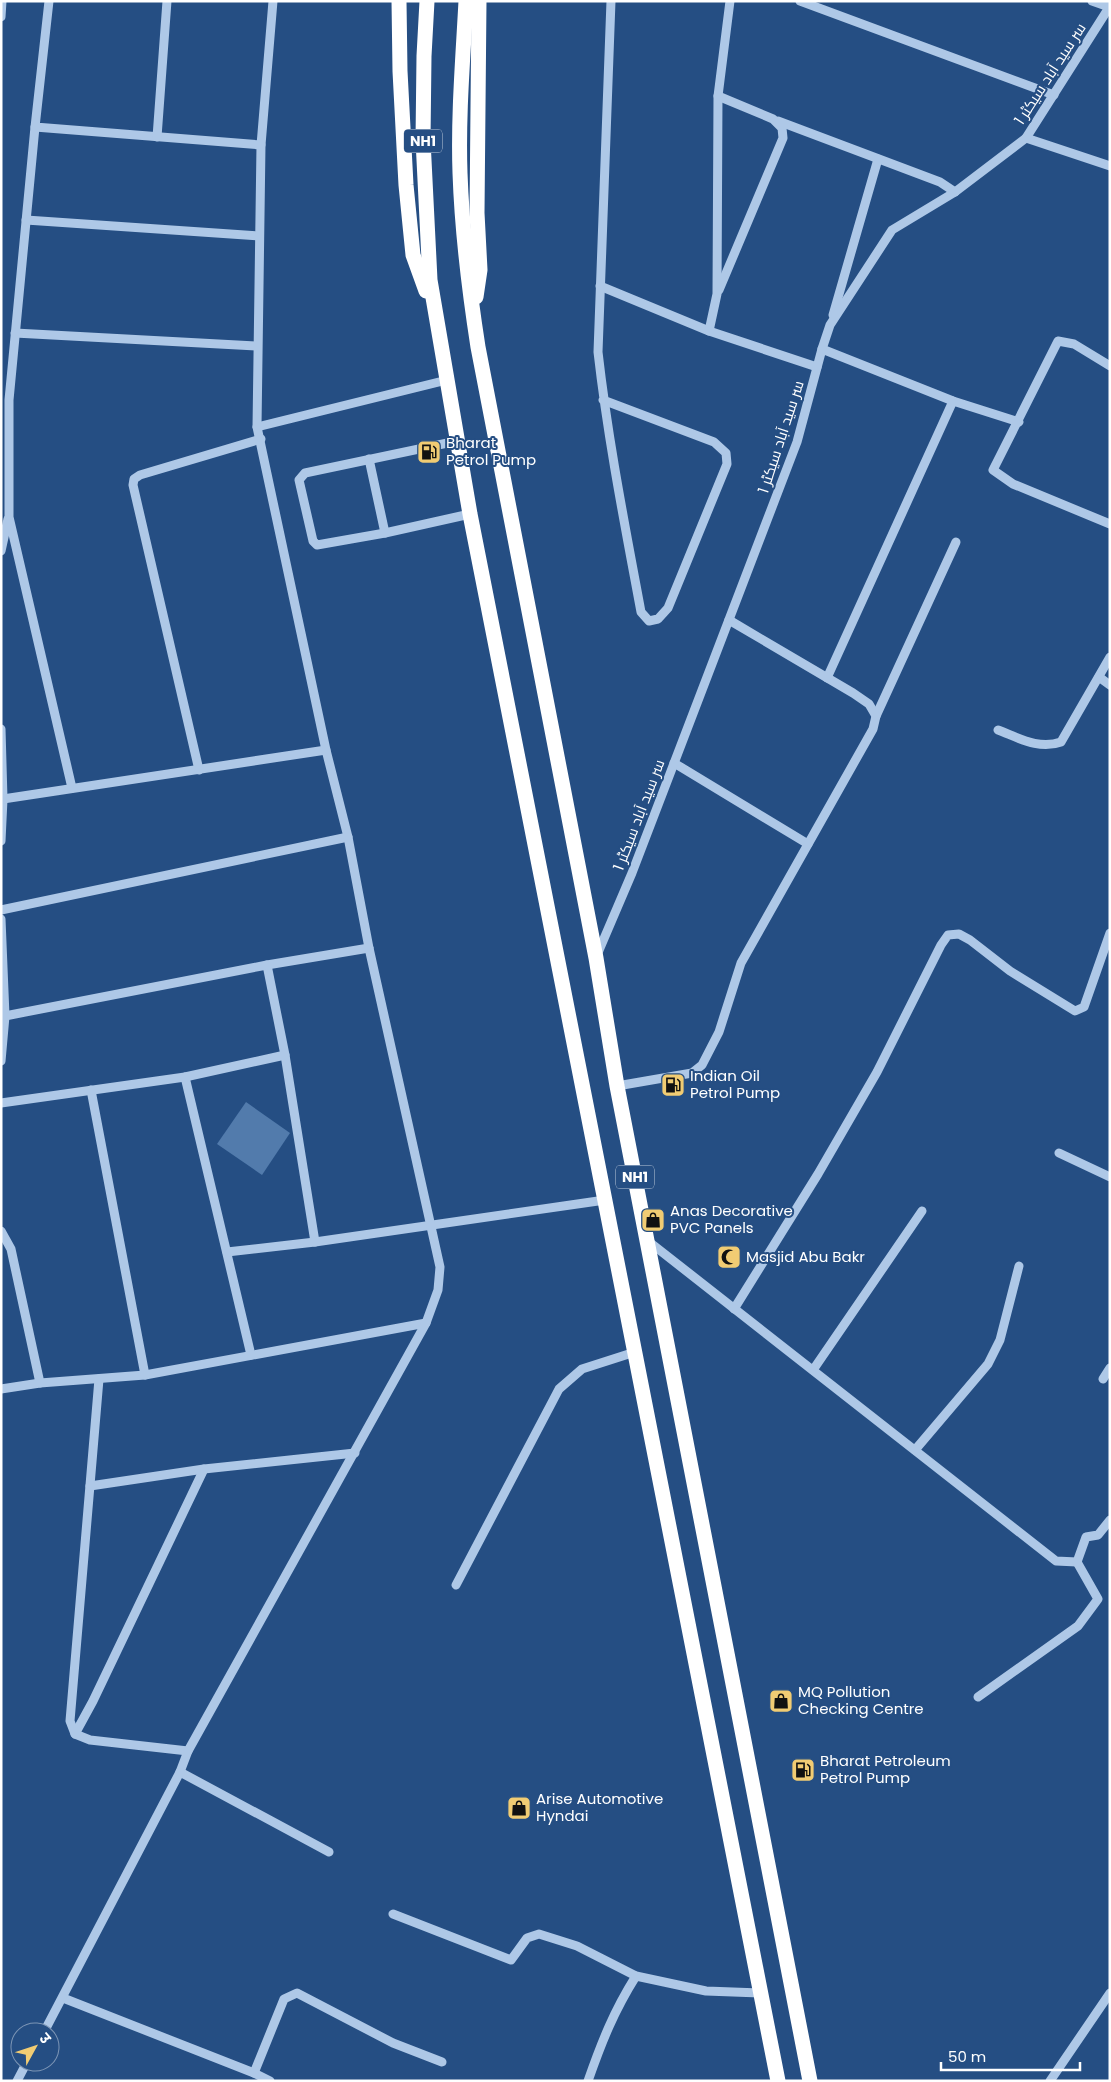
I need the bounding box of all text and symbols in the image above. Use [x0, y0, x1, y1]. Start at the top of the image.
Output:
street label: سر سید آباد سیکٹر 1 [1009, 19, 1090, 129]
road number: NH1 [404, 130, 442, 152]
street label: سر سید آباد سیکٹر 1 [752, 378, 809, 496]
place label: Bharat Petrol Pump [446, 432, 536, 470]
fuel station icon: Bharat Petrol Pump [416, 439, 442, 465]
street label: سر سید آباد سیکٹر 1 [608, 756, 669, 873]
place label: Indian Oil Petrol Pump [690, 1065, 780, 1103]
fuel station icon: Indian Oil Petrol Pump [660, 1072, 686, 1098]
road number: NH1 [616, 1166, 654, 1188]
place label: Anas Decorative PVC Panels [670, 1200, 793, 1238]
shop icon: Anas Decorative PVC Panels [640, 1207, 666, 1233]
mosque icon: Masjid Abu Bakr [716, 1244, 742, 1270]
place label: Masjid Abu Bakr [746, 1246, 865, 1267]
place label: MQ Pollution Checking Centre [798, 1681, 924, 1719]
shop icon: MQ Pollution Checking Centre [768, 1688, 794, 1714]
place label: Bharat Petroleum Petrol Pump [820, 1750, 951, 1788]
fuel station icon: Bharat Petroleum Petrol Pump [790, 1757, 816, 1783]
place label: Arise Automotive Hyndai [536, 1788, 663, 1826]
shop icon: Arise Automotive Hyndai [506, 1795, 532, 1821]
north arrow [10, 2022, 60, 2072]
text: उ [34, 2028, 56, 2049]
scale bar [941, 2040, 1080, 2072]
text: 50 m [948, 2046, 986, 2067]

